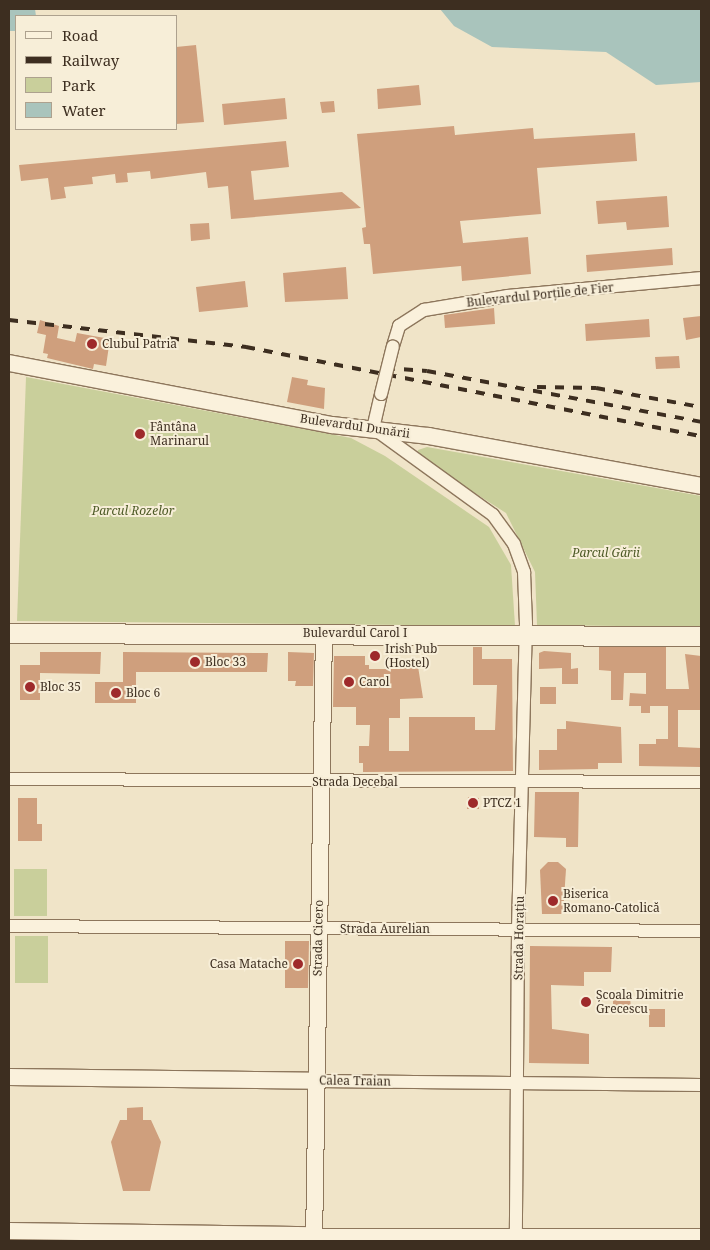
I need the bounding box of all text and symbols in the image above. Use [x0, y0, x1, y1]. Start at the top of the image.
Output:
legend [15, 15, 178, 130]
text: Road [62, 25, 98, 45]
text: Railway [62, 50, 119, 70]
text: Park [62, 75, 95, 95]
text: Water [62, 100, 105, 120]
street label: Bulevardul Porțile de Fier [466, 280, 614, 310]
place label: Clubul Patria [102, 337, 177, 351]
marker: Clubul Patria [86, 338, 98, 350]
street label: Bulevardul Dunării [299, 411, 411, 441]
place label: Fântâna Marinarul [150, 420, 209, 448]
marker: Fântâna Marinarul [134, 428, 146, 440]
park label: Parcul Rozelor [92, 504, 174, 518]
park label: Parcul Gării [572, 546, 640, 560]
street label: Bulevardul Carol I [303, 626, 407, 640]
place label: Irish Pub (Hostel) [385, 642, 437, 670]
marker: Irish Pub (Hostel) [369, 650, 381, 662]
place label: Bloc 33 [205, 655, 246, 669]
marker: Bloc 33 [189, 656, 201, 668]
place label: Carol [359, 675, 389, 689]
marker: Carol [343, 676, 355, 688]
place label: Bloc 35 [40, 680, 81, 694]
marker: Bloc 35 [24, 681, 36, 693]
place label: Bloc 6 [126, 686, 160, 700]
marker: Bloc 6 [110, 687, 122, 699]
street label: Strada Decebal [312, 775, 398, 789]
place label: PTCZ 1 [483, 796, 522, 810]
marker: PTCZ 1 [467, 797, 479, 809]
place label: Biserica Romano-Catolică [563, 887, 660, 915]
marker: Biserica Romano-Catolică [547, 895, 559, 907]
street label: Strada Horațiu [511, 896, 527, 980]
street label: Strada Cicero [310, 900, 326, 976]
street label: Strada Aurelian [340, 922, 430, 936]
place label: Casa Matache [210, 957, 288, 971]
marker: Casa Matache [292, 958, 304, 970]
place label: Școala Dimitrie Grecescu [596, 988, 684, 1016]
marker: Școala Dimitrie Grecescu [580, 996, 592, 1008]
street label: Calea Traian [319, 1073, 391, 1089]

